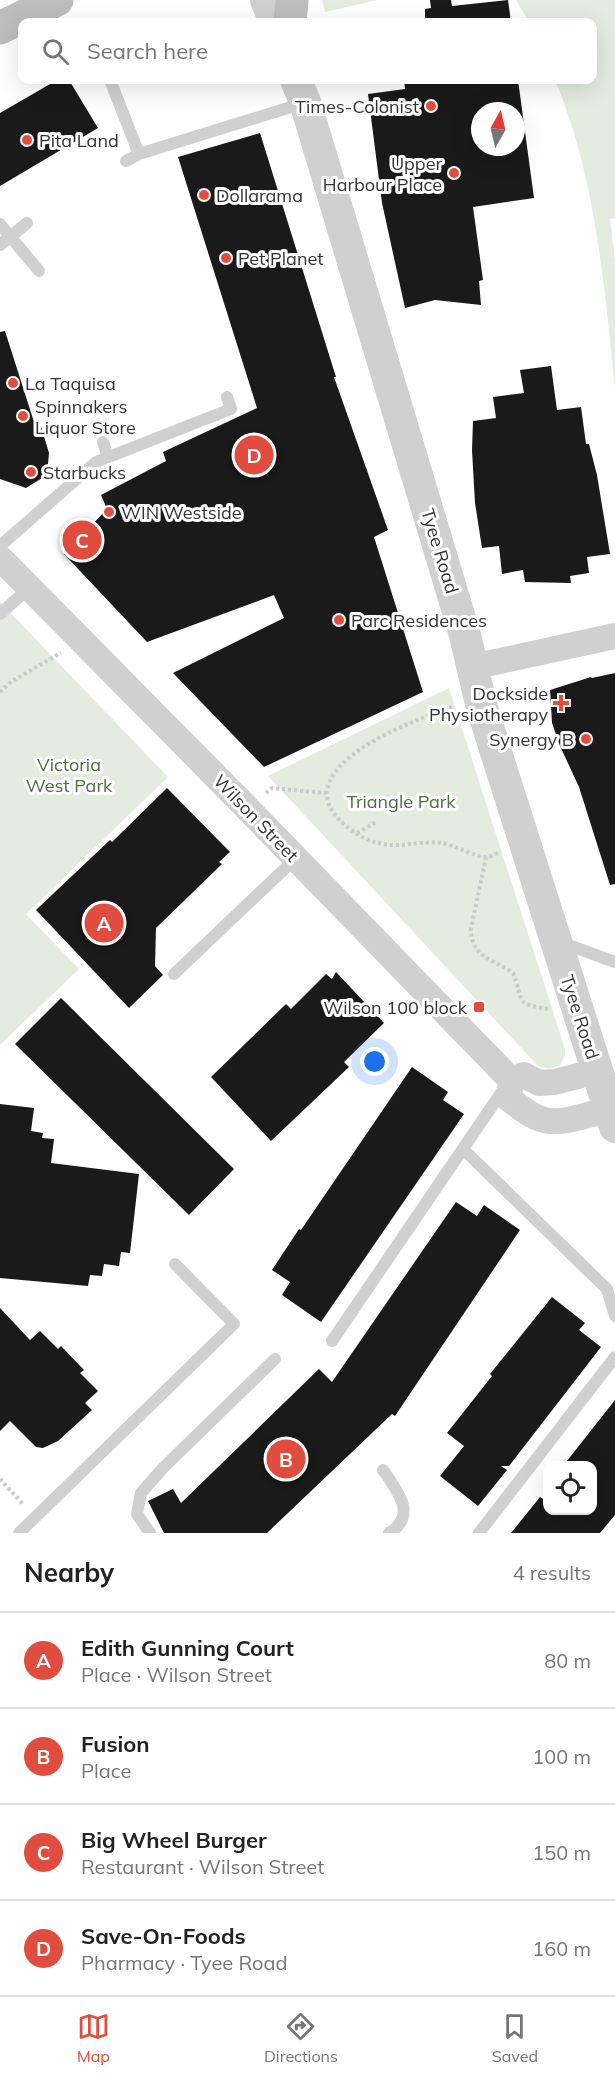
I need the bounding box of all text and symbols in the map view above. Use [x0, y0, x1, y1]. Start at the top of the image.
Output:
search box [18, 18, 597, 84]
icon: search [39, 35, 72, 68]
text: Search here [87, 37, 208, 65]
place label: Times-Colonist [295, 95, 419, 118]
marker: Times-Colonist [424, 99, 438, 113]
north arrow [471, 102, 525, 156]
place label: Pita Land [39, 129, 119, 152]
marker: Pita Land [20, 133, 34, 147]
place label: Upper Harbour Place [323, 152, 442, 196]
marker: Upper Harbour Place [447, 166, 461, 180]
place label: Dollarama [216, 184, 303, 207]
marker: Dollarama [197, 188, 211, 202]
place label: Pet Planet [238, 247, 324, 270]
marker: Pet Planet [219, 251, 233, 265]
place label: La Taquisa [25, 372, 116, 395]
marker: La Taquisa [6, 376, 20, 390]
place label: Spinnakers Liquor Store [35, 395, 136, 439]
marker: Spinnakers Liquor Store [16, 409, 30, 423]
pin: D [234, 432, 274, 478]
place label: Starbucks [43, 461, 126, 484]
marker: Starbucks [24, 465, 38, 479]
place label: WIN Westside [121, 501, 242, 524]
marker: WIN Westside [102, 505, 116, 519]
street label: Tyee Road [416, 506, 464, 596]
pin: C [62, 518, 101, 562]
place label: Parc Residences [351, 609, 487, 632]
marker: Parc Residences [332, 613, 346, 627]
place label: Dockside Physiotherapy [429, 682, 548, 726]
marker: Dockside Physiotherapy [552, 694, 570, 712]
place label: Synergy B [489, 728, 574, 751]
marker: Synergy B [579, 732, 593, 746]
park label: Victoria West Park [26, 753, 113, 797]
street label: Wilson Street [209, 769, 303, 867]
park label: Triangle Park [346, 790, 456, 813]
pin: A [84, 900, 124, 946]
street label: Tyee Road [556, 972, 604, 1062]
place label: Wilson 100 block [323, 996, 468, 1019]
marker: Wilson 100 block [472, 1000, 486, 1014]
your location [360, 1047, 389, 1076]
pin: B [266, 1436, 306, 1482]
map controls [543, 1461, 597, 1515]
button: locate [543, 1461, 597, 1515]
text: Nearby [24, 1556, 114, 1589]
text: 4 results [513, 1560, 591, 1585]
text: Edith Gunning Court [81, 1634, 294, 1662]
text: A [36, 1648, 51, 1673]
text: 80 m [544, 1648, 591, 1673]
text: Place · Wilson Street [81, 1662, 272, 1687]
text: Fusion [81, 1730, 149, 1758]
text: B [37, 1744, 50, 1769]
text: 100 m [532, 1744, 591, 1769]
text: Place [81, 1758, 131, 1783]
text: Big Wheel Burger [81, 1826, 267, 1854]
text: C [37, 1840, 50, 1865]
text: 150 m [532, 1840, 591, 1865]
text: Restaurant · Wilson Street [81, 1854, 324, 1879]
text: Save-On-Foods [81, 1922, 246, 1950]
text: D [36, 1936, 51, 1961]
text: 160 m [532, 1936, 591, 1961]
text: Pharmacy · Tyee Road [81, 1950, 287, 1975]
tab: Map [77, 2010, 110, 2066]
tab: Directions [264, 2010, 338, 2066]
tab: Saved [492, 2010, 538, 2066]

